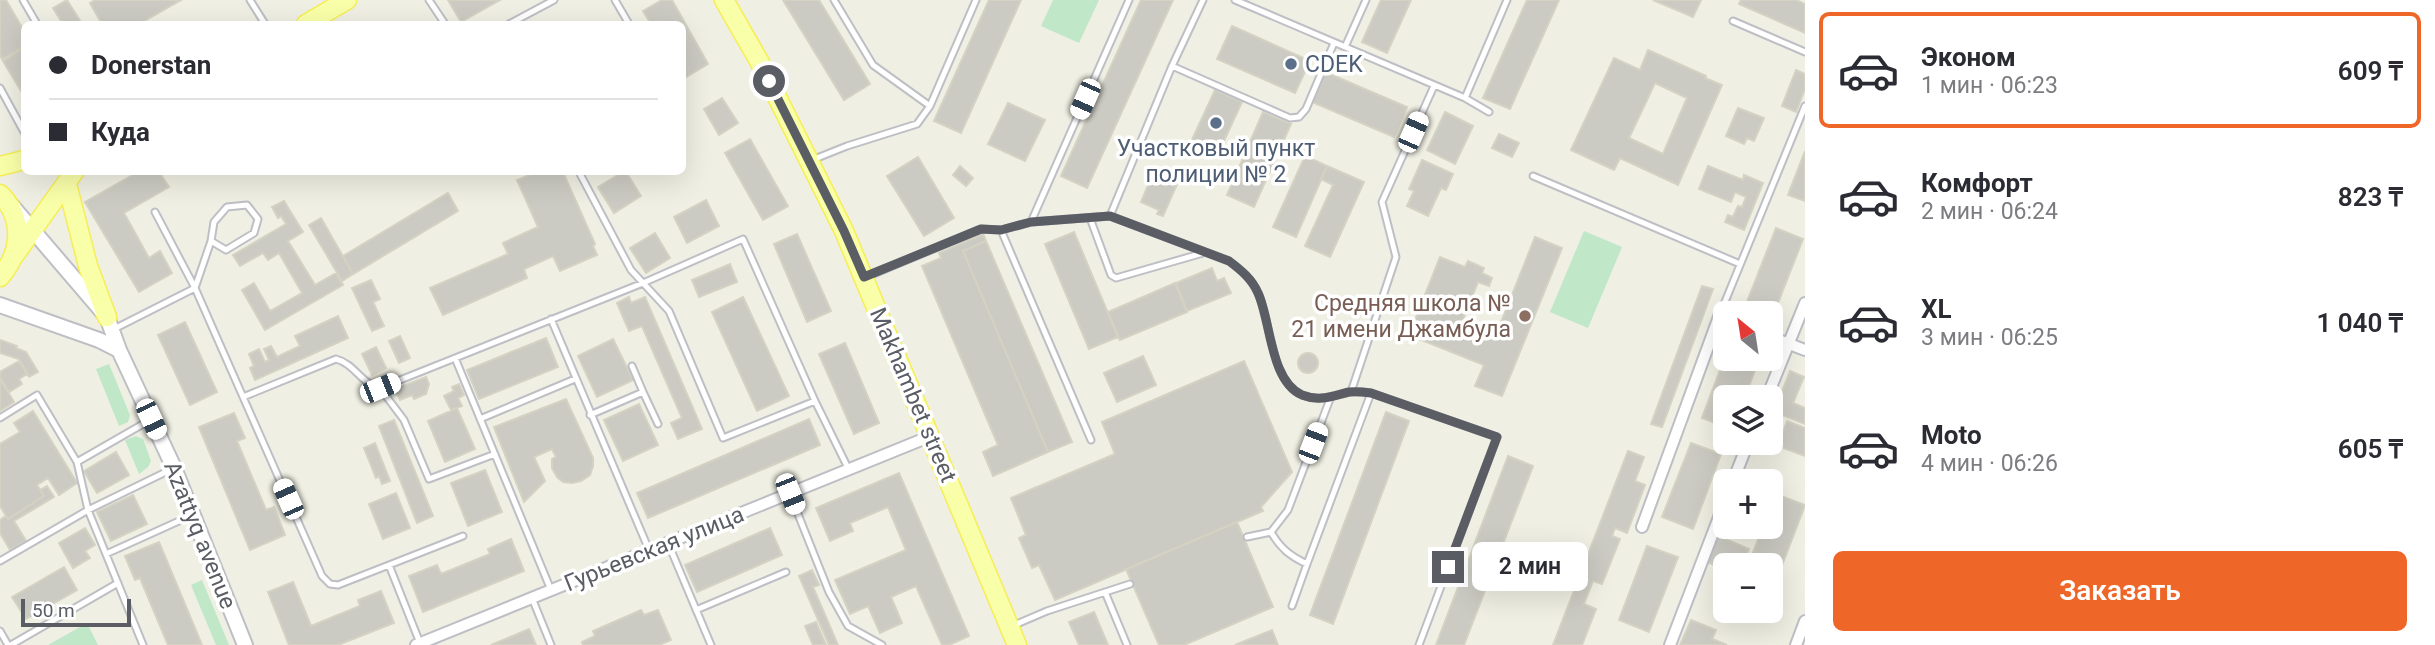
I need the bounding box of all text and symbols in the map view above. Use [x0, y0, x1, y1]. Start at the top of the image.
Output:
icon: car [1837, 39, 1900, 102]
text: Эконом [1921, 42, 2016, 72]
text: Donerstan [91, 50, 211, 80]
place label: CDEK [1305, 51, 1363, 78]
marker: CDEK [1283, 56, 1299, 72]
text: 609 ₸ [2338, 56, 2403, 86]
route start [753, 65, 785, 97]
text: 1 мин · 06:23 [1921, 72, 2058, 99]
car [1067, 76, 1104, 122]
car [1395, 109, 1432, 155]
marker: Участковый пункт полиции № 2 [1208, 115, 1224, 131]
text: Куда [91, 117, 150, 147]
place label: Участковый пункт полиции № 2 [1117, 135, 1315, 188]
icon: car [1837, 165, 1900, 228]
text: Комфорт [1921, 168, 2033, 198]
text: 823 ₸ [2338, 182, 2403, 212]
text: 2 мин · 06:24 [1921, 198, 2058, 225]
place label: Средняя школа № 21 имени Джамбула [1291, 290, 1511, 343]
icon: car [1837, 291, 1900, 354]
text: XL [1921, 294, 1952, 324]
north arrow [1713, 301, 1783, 371]
map controls [1713, 301, 1783, 623]
street label: Makhambet street [864, 304, 962, 486]
marker: Средняя школа № 21 имени Джамбула [1517, 308, 1533, 324]
text: 1 040 ₸ [2316, 308, 2403, 338]
text: 3 мин · 06:25 [1921, 324, 2058, 351]
car [357, 370, 404, 406]
button: layers [1713, 385, 1783, 455]
car [133, 396, 170, 442]
icon: car [1837, 417, 1900, 480]
car [1296, 420, 1331, 466]
text: Moto [1921, 420, 1982, 450]
text: 605 ₸ [2338, 434, 2403, 464]
text: 4 мин · 06:26 [1921, 450, 2058, 477]
street label: Azattyq avenue [158, 457, 242, 613]
button: + [1713, 469, 1783, 539]
car [773, 471, 808, 517]
car [270, 476, 307, 522]
street label: Гурьевская улица [560, 501, 748, 597]
callout: 2 мин [1472, 542, 1588, 592]
route end [1432, 551, 1464, 583]
button: Заказать [1833, 551, 2407, 631]
text: 2 мин [1499, 553, 1561, 580]
button: − [1713, 553, 1783, 623]
scale bar [21, 596, 131, 628]
text: 50 m [32, 599, 75, 622]

